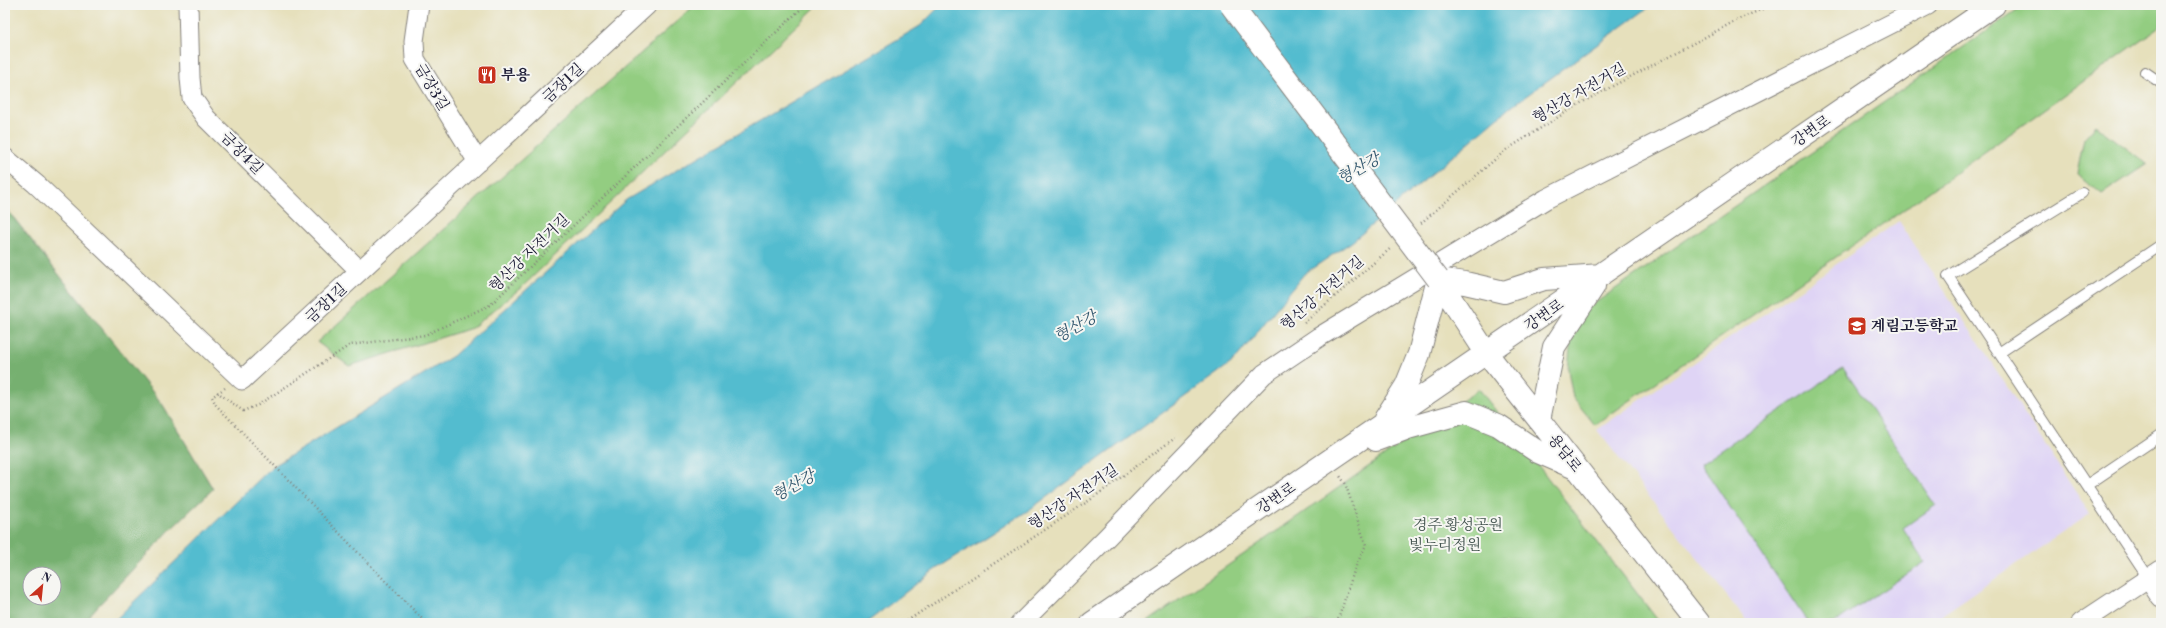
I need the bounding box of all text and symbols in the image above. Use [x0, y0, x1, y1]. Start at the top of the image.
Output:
street label: 금장1길 [539, 59, 588, 107]
street label: 형산강 자전거길 [1529, 59, 1629, 128]
street label: 금장3길 [410, 60, 453, 114]
restaurant icon: 부용 [476, 64, 498, 86]
place label: 부용 [501, 66, 530, 85]
street label: 강변로 [1788, 111, 1835, 152]
street label: 금장4길 [216, 128, 267, 179]
water label: 형산강 [1333, 148, 1386, 189]
street label: 형산강 자전거길 [485, 210, 574, 297]
street label: 형산강 자전거길 [1277, 252, 1368, 335]
street label: 금장1길 [302, 279, 351, 327]
street label: 강변로 [1521, 295, 1568, 336]
water label: 형산강 [1050, 306, 1103, 347]
school or university icon: 계림고등학교 [1846, 315, 1868, 337]
place label: 계림고등학교 [1871, 317, 1958, 336]
street label: 용담로 [1544, 430, 1586, 477]
street label: 형산강 자전거길 [1025, 460, 1122, 535]
water label: 형산강 [768, 465, 821, 506]
street label: 강변로 [1253, 478, 1300, 518]
park label: 경주 황성공원 [1413, 516, 1503, 535]
park label: 빛누리정원 [1409, 536, 1481, 555]
north arrow [22, 566, 62, 606]
text: N [39, 570, 53, 586]

